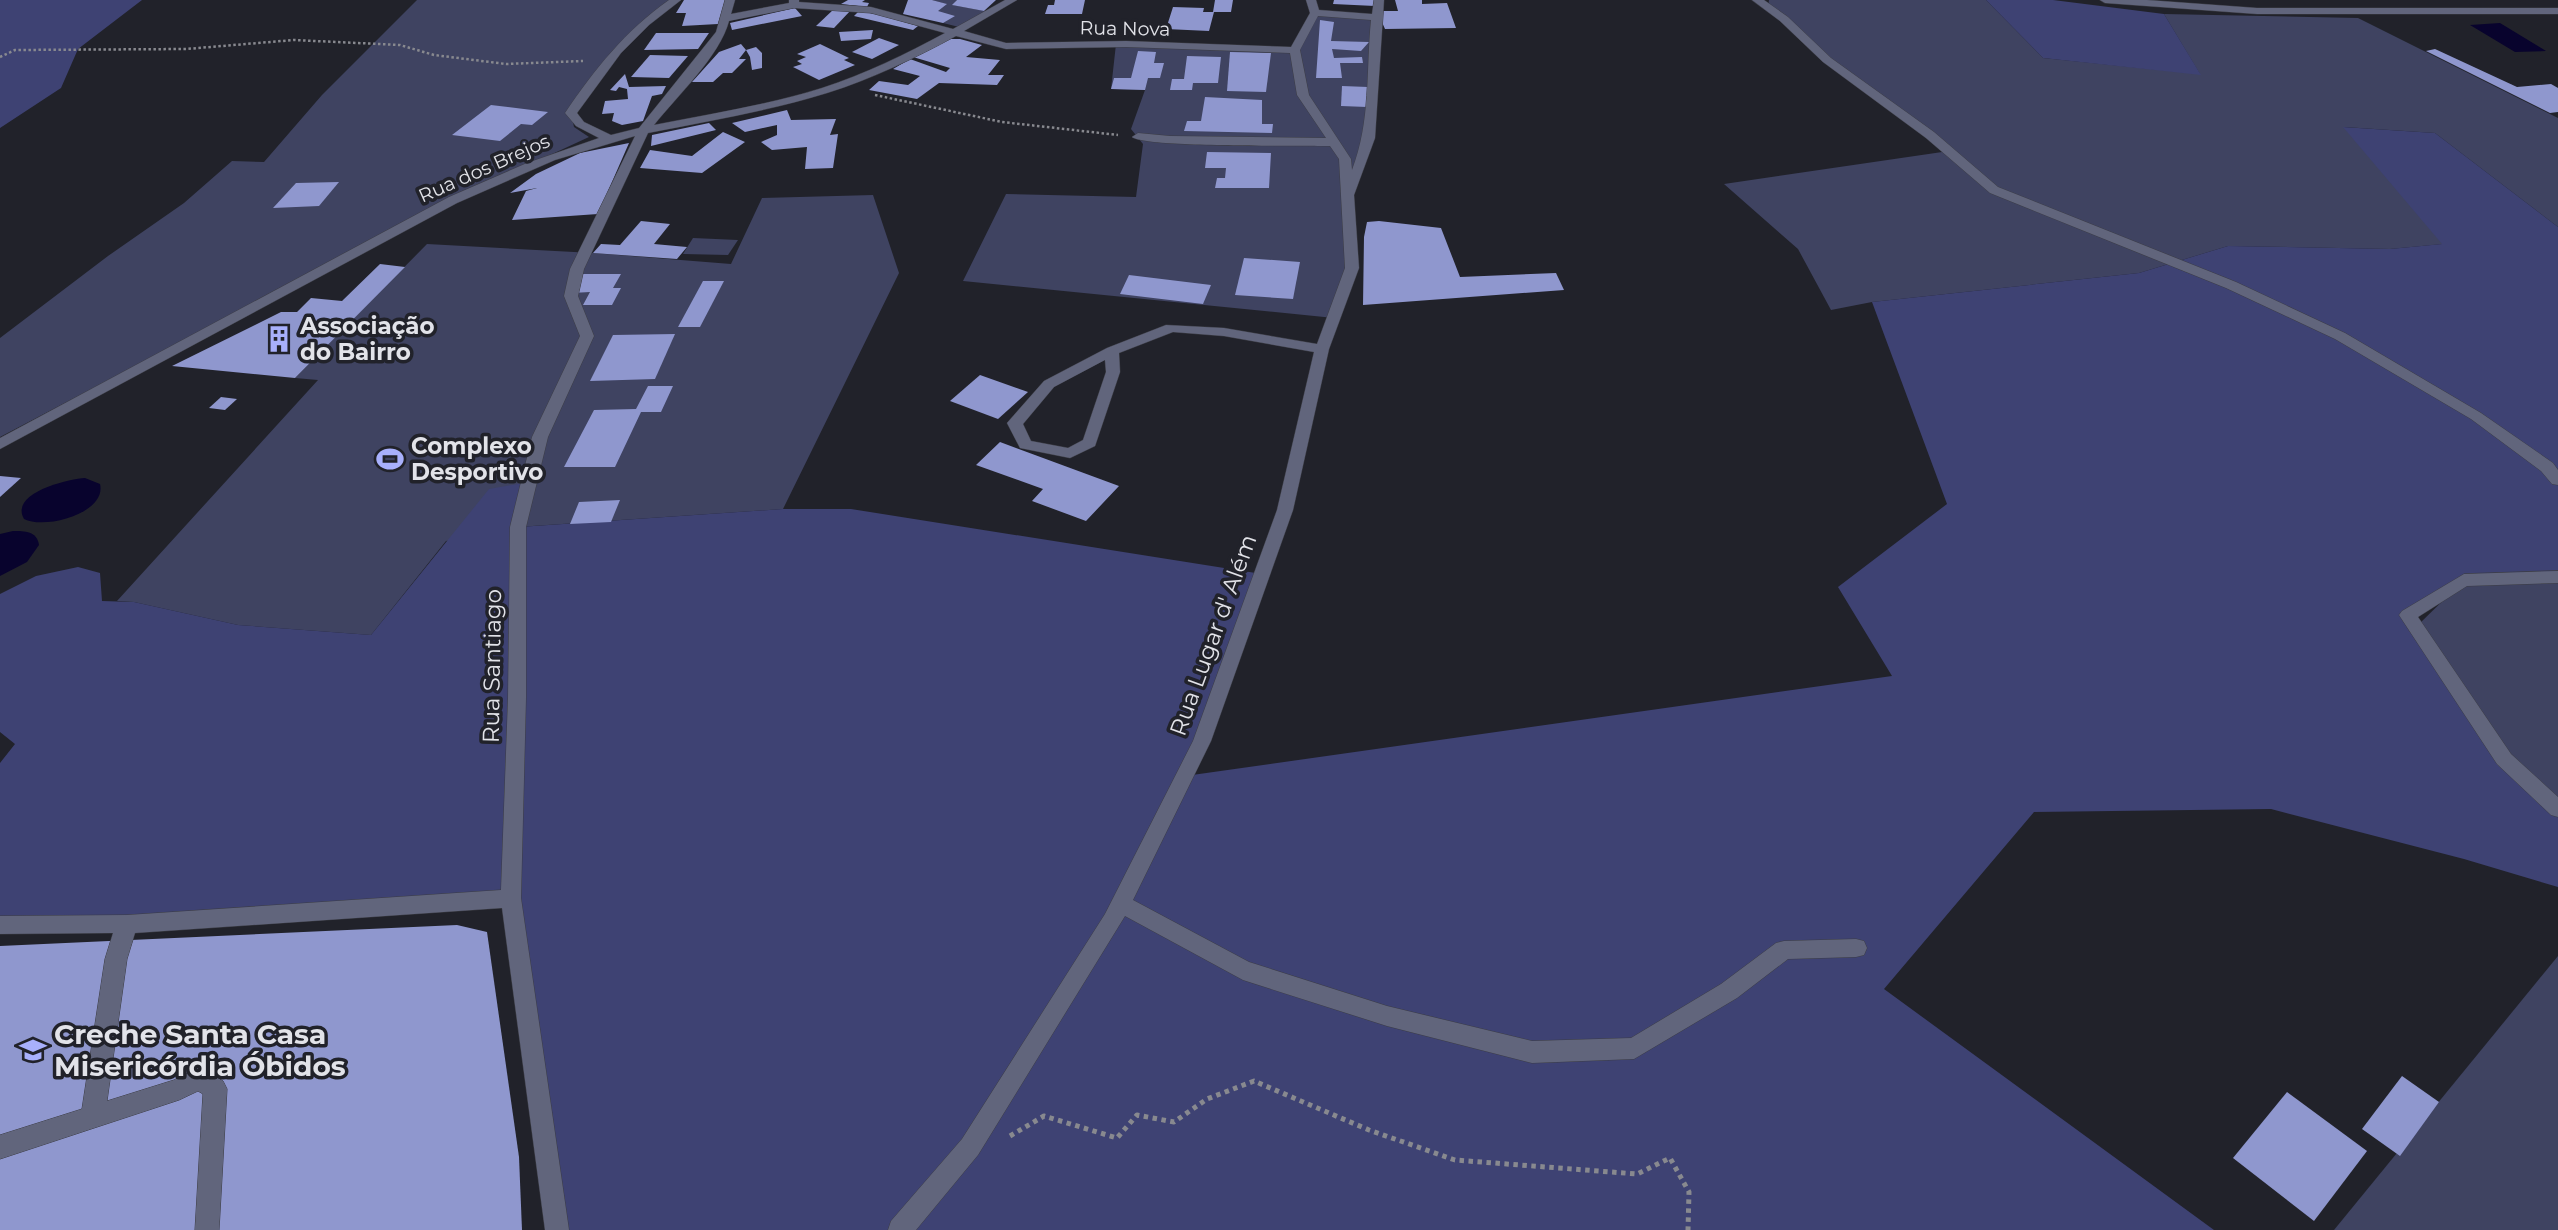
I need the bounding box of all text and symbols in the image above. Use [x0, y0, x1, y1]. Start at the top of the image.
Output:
street label: Rua Nova [1079, 16, 1171, 41]
street label: Rua dos Brejos [415, 129, 553, 208]
place label: Associação do Bairro [299, 312, 435, 366]
building icon: Associação do Bairro [264, 324, 294, 354]
place label: Complexo Desportivo [411, 432, 543, 486]
sports icon: Complexo Desportivo [375, 444, 405, 474]
street label: Rua Lugar d' Além [1164, 530, 1262, 740]
street label: Rua Santiago [477, 589, 507, 743]
place label: Creche Santa Casa Misericórdia Óbidos [54, 1017, 346, 1083]
school or university icon: Creche Santa Casa Misericórdia Óbidos [18, 1035, 48, 1065]

